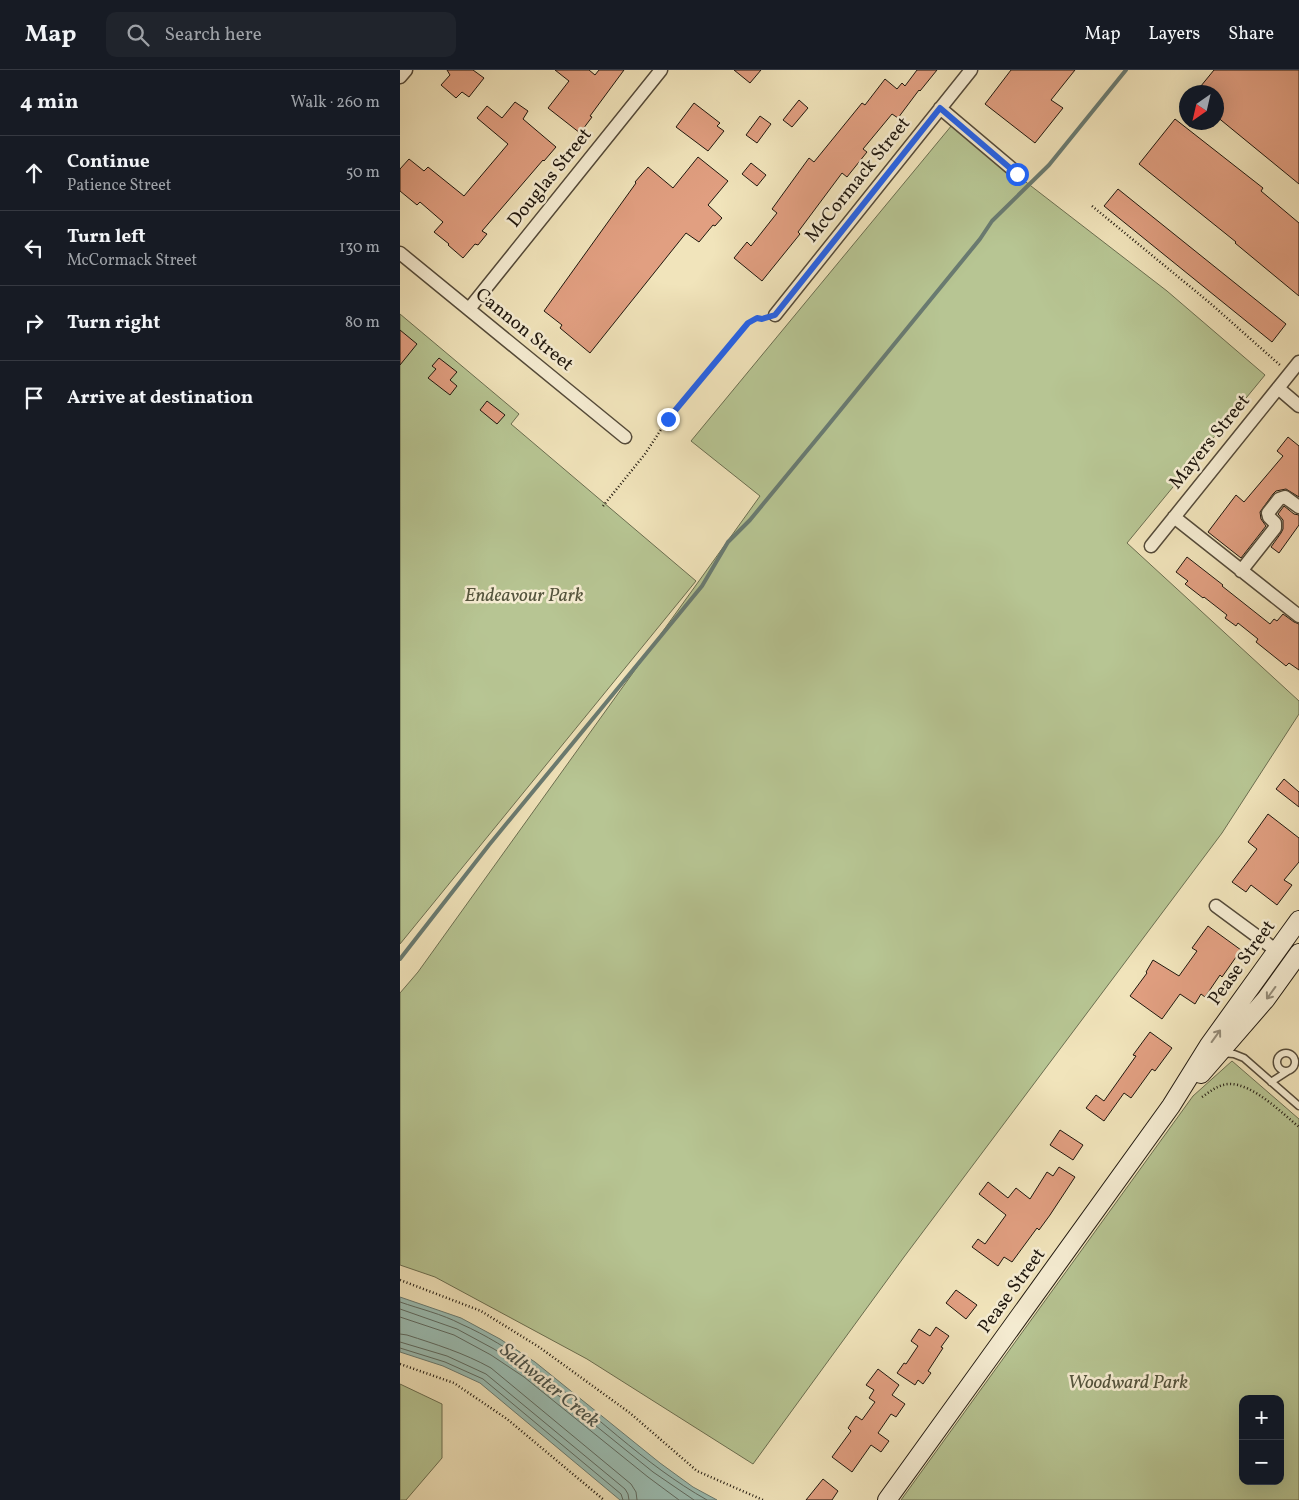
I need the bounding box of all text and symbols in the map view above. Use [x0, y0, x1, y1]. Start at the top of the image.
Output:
search box [106, 12, 456, 57]
text: Map [25, 18, 76, 52]
icon: search [124, 21, 152, 49]
text: Search here [164, 22, 262, 48]
text: Map [1084, 22, 1120, 47]
text: Layers [1148, 22, 1200, 47]
text: Share [1228, 22, 1274, 47]
north arrow [1179, 85, 1224, 130]
text: 4 min [20, 88, 79, 117]
text: Walk · 260 m [290, 92, 380, 114]
street label: McCormack Street [799, 112, 917, 248]
street label: Douglas Street [502, 122, 598, 233]
text: Continue [67, 149, 150, 175]
icon: ahead [20, 159, 48, 187]
text: 50 m [346, 162, 380, 184]
route start [1006, 163, 1029, 186]
text: Patience Street [67, 175, 171, 197]
text: Turn left [67, 224, 146, 250]
icon: left [20, 234, 48, 262]
text: 130 m [339, 237, 380, 259]
text: McCormack Street [67, 250, 197, 272]
street label: Cannon Street [469, 282, 579, 378]
icon: right [20, 309, 48, 337]
text: Turn right [67, 310, 160, 336]
text: 80 m [345, 312, 380, 334]
icon: arrive [20, 384, 48, 412]
text: Arrive at destination [67, 385, 253, 411]
street label: Mayers Street [1164, 389, 1257, 495]
route end [657, 408, 680, 431]
park label: Endeavour Park [464, 583, 584, 609]
street label: Pease Street [1202, 915, 1282, 1011]
one-way arrow [1266, 986, 1276, 1000]
one-way arrow [1211, 1029, 1222, 1043]
street label: Pease Street [972, 1243, 1052, 1339]
water label: Saltwater Creek [493, 1337, 605, 1435]
park label: Woodward Park [1068, 1370, 1188, 1396]
map controls [1239, 1395, 1284, 1485]
button: + [1239, 1395, 1284, 1440]
button: − [1239, 1440, 1284, 1485]

